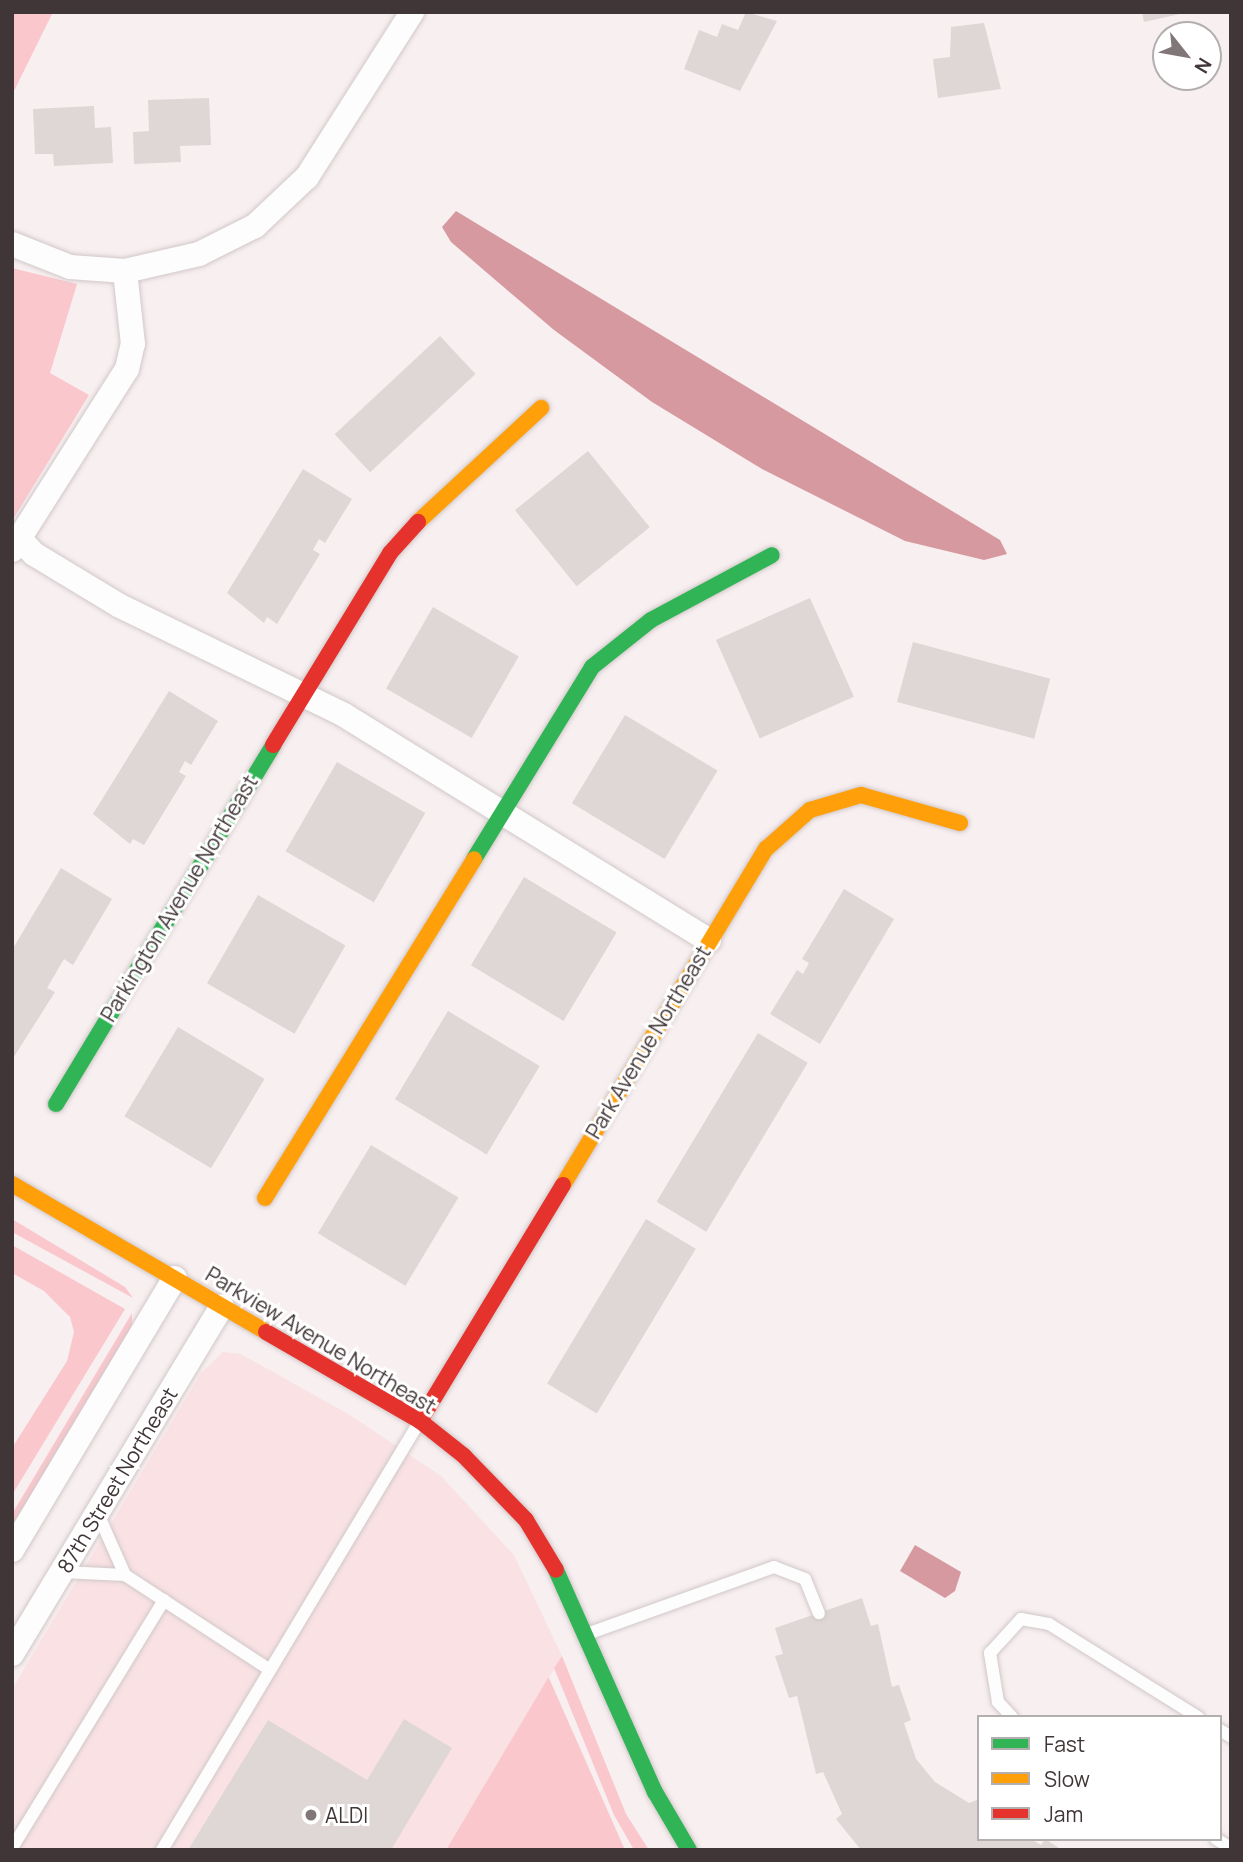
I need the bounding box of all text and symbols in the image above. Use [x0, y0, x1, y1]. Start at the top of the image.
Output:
north arrow [1152, 21, 1222, 91]
text: N [1189, 53, 1218, 78]
street label: Parkington Avenue Northeast [95, 770, 263, 1026]
street label: Park Avenue Northeast [580, 941, 716, 1143]
street label: Parkview Avenue Northeast [201, 1261, 441, 1419]
street label: 87th Street Northeast [52, 1383, 182, 1577]
legend [977, 1715, 1222, 1841]
text: Fast [1044, 1730, 1085, 1758]
text: Slow [1044, 1765, 1090, 1793]
text: Jam [1044, 1800, 1083, 1828]
place label: ALDI [325, 1802, 368, 1828]
marker: ALDI [303, 1807, 319, 1823]

